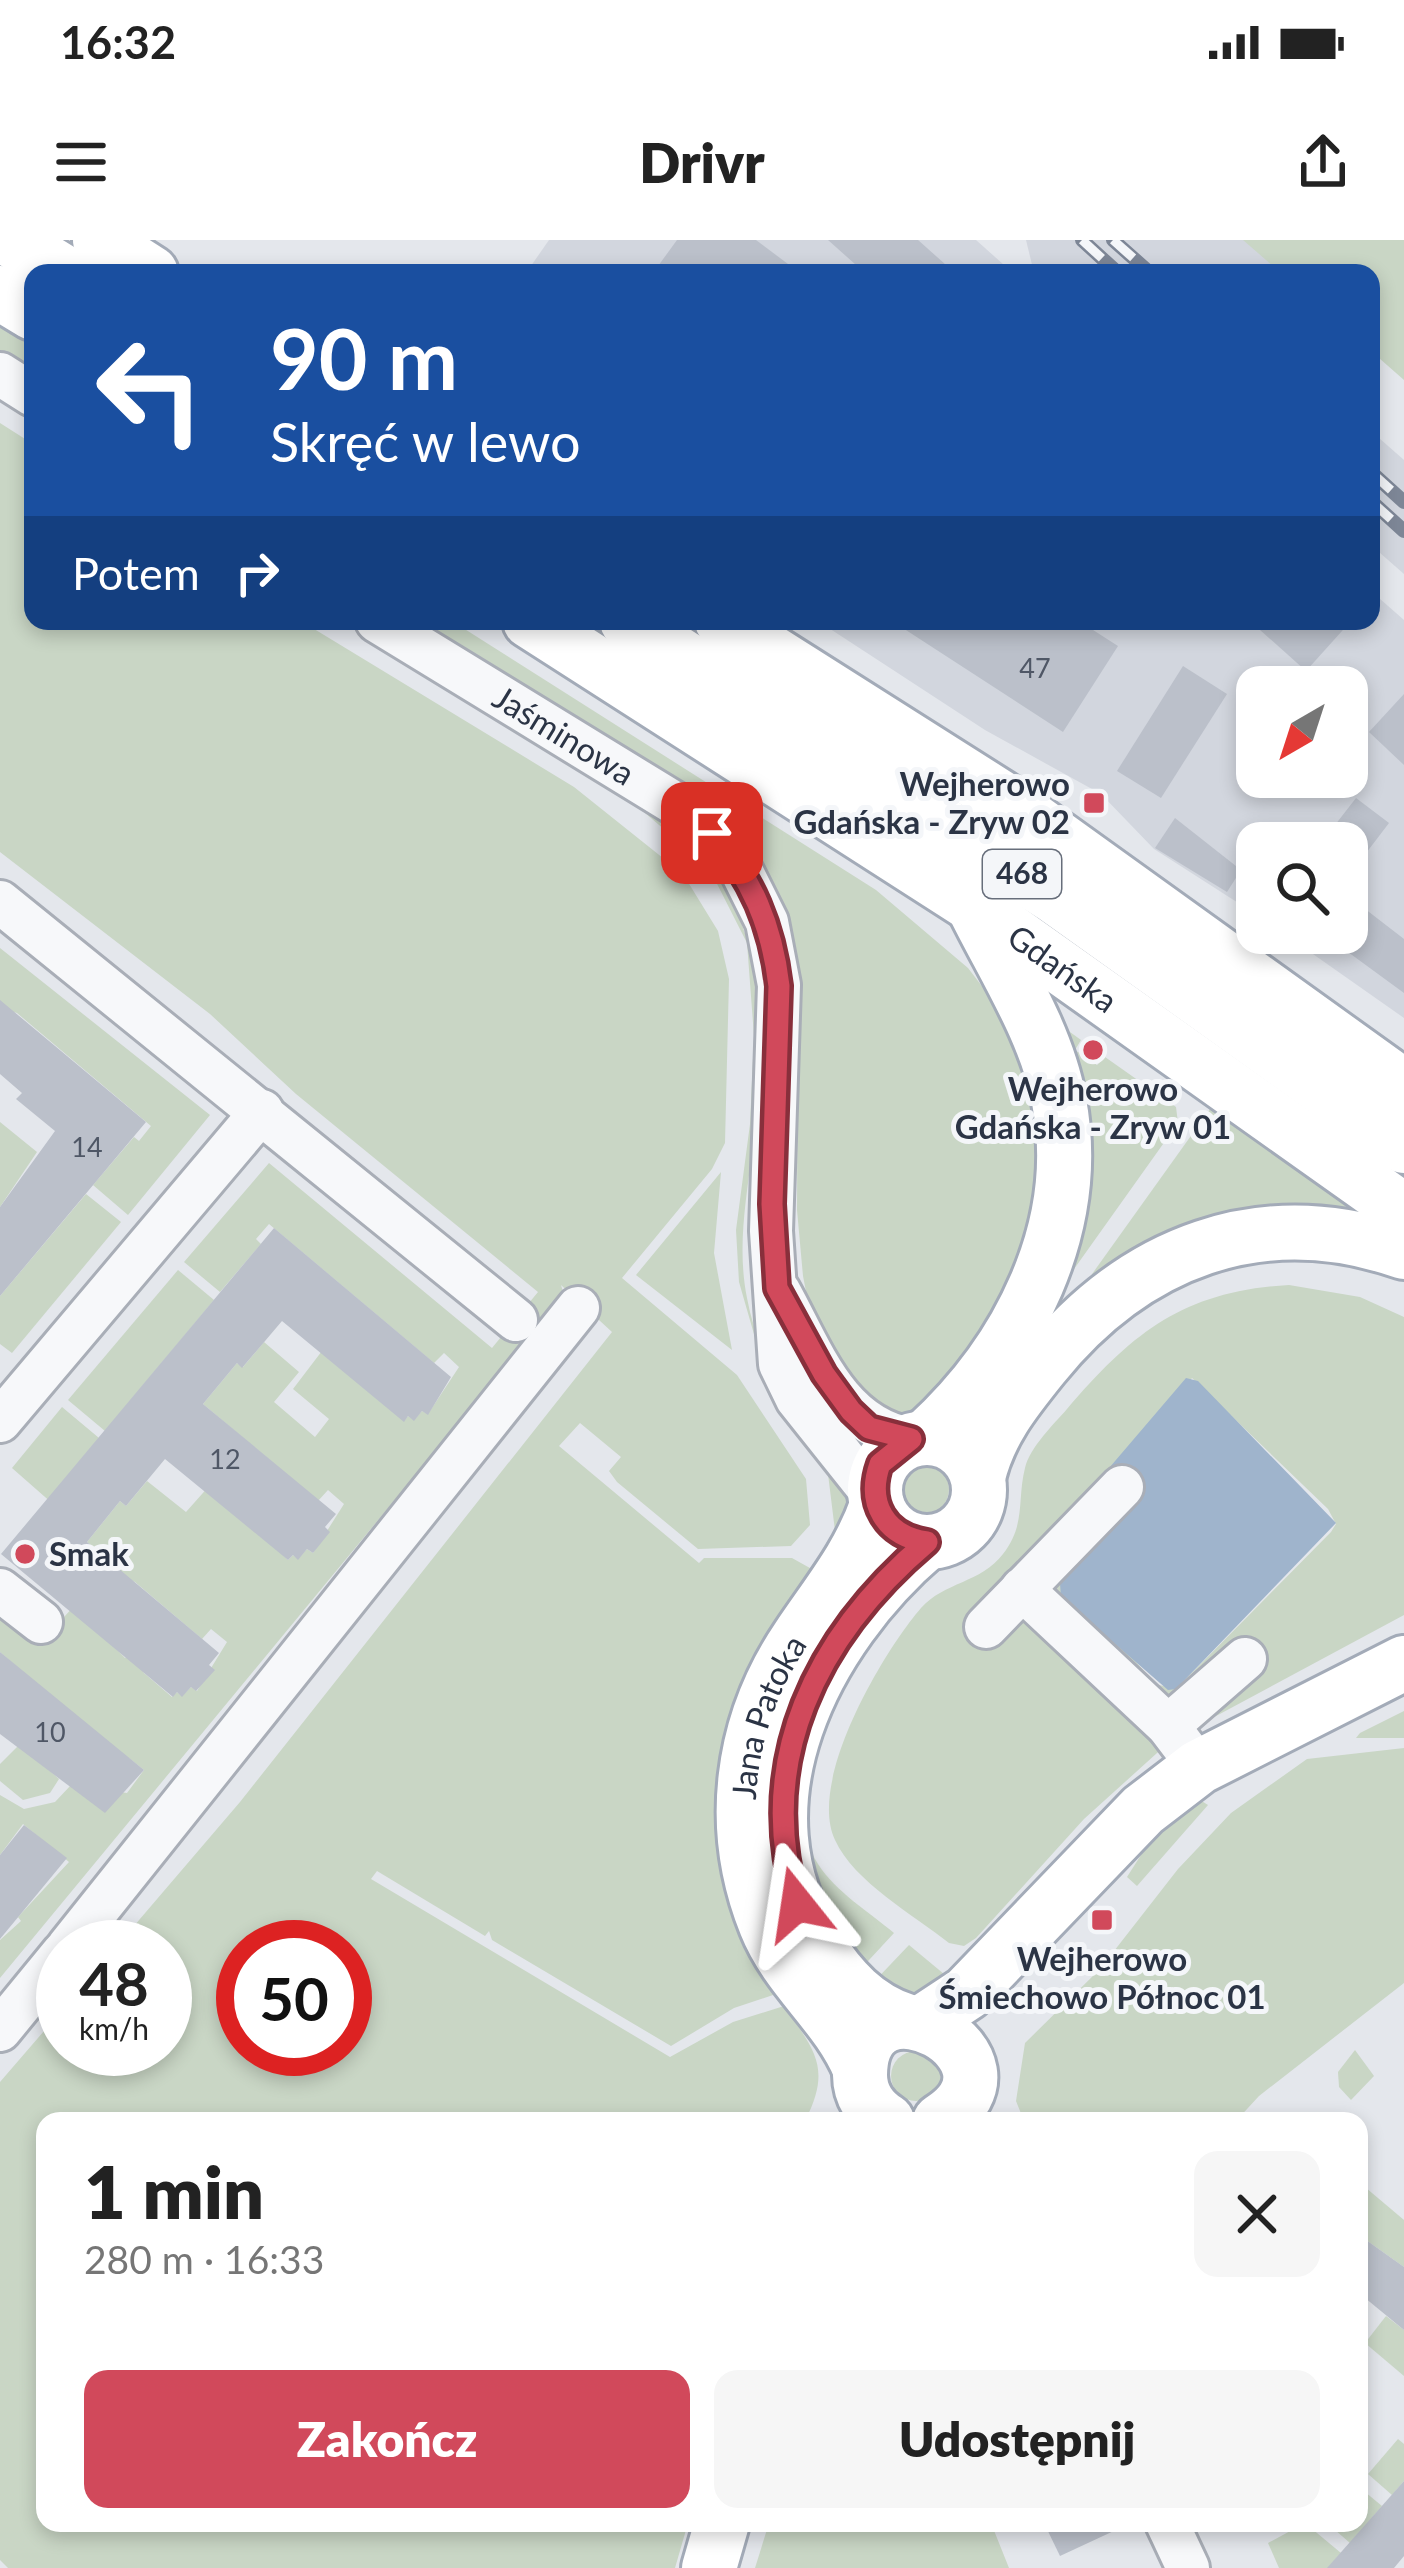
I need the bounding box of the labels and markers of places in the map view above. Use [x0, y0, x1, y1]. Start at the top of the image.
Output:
place label: Wejherowo Gdańska - Zryw 02 [794, 763, 1070, 841]
pin [661, 782, 763, 884]
marker: Wejherowo Gdańska - Zryw 02 [1081, 790, 1107, 816]
marker: Wejherowo Gdańska - Zryw 01 [1080, 1037, 1106, 1063]
place label: Wejherowo Gdańska - Zryw 01 [955, 1068, 1231, 1146]
place label: Smak [49, 1533, 129, 1573]
marker: Smak [12, 1541, 38, 1567]
marker: Wejherowo Śmiechowo Północ 01 [1089, 1907, 1115, 1933]
place label: Wejherowo Śmiechowo Północ 01 [938, 1938, 1266, 2016]

